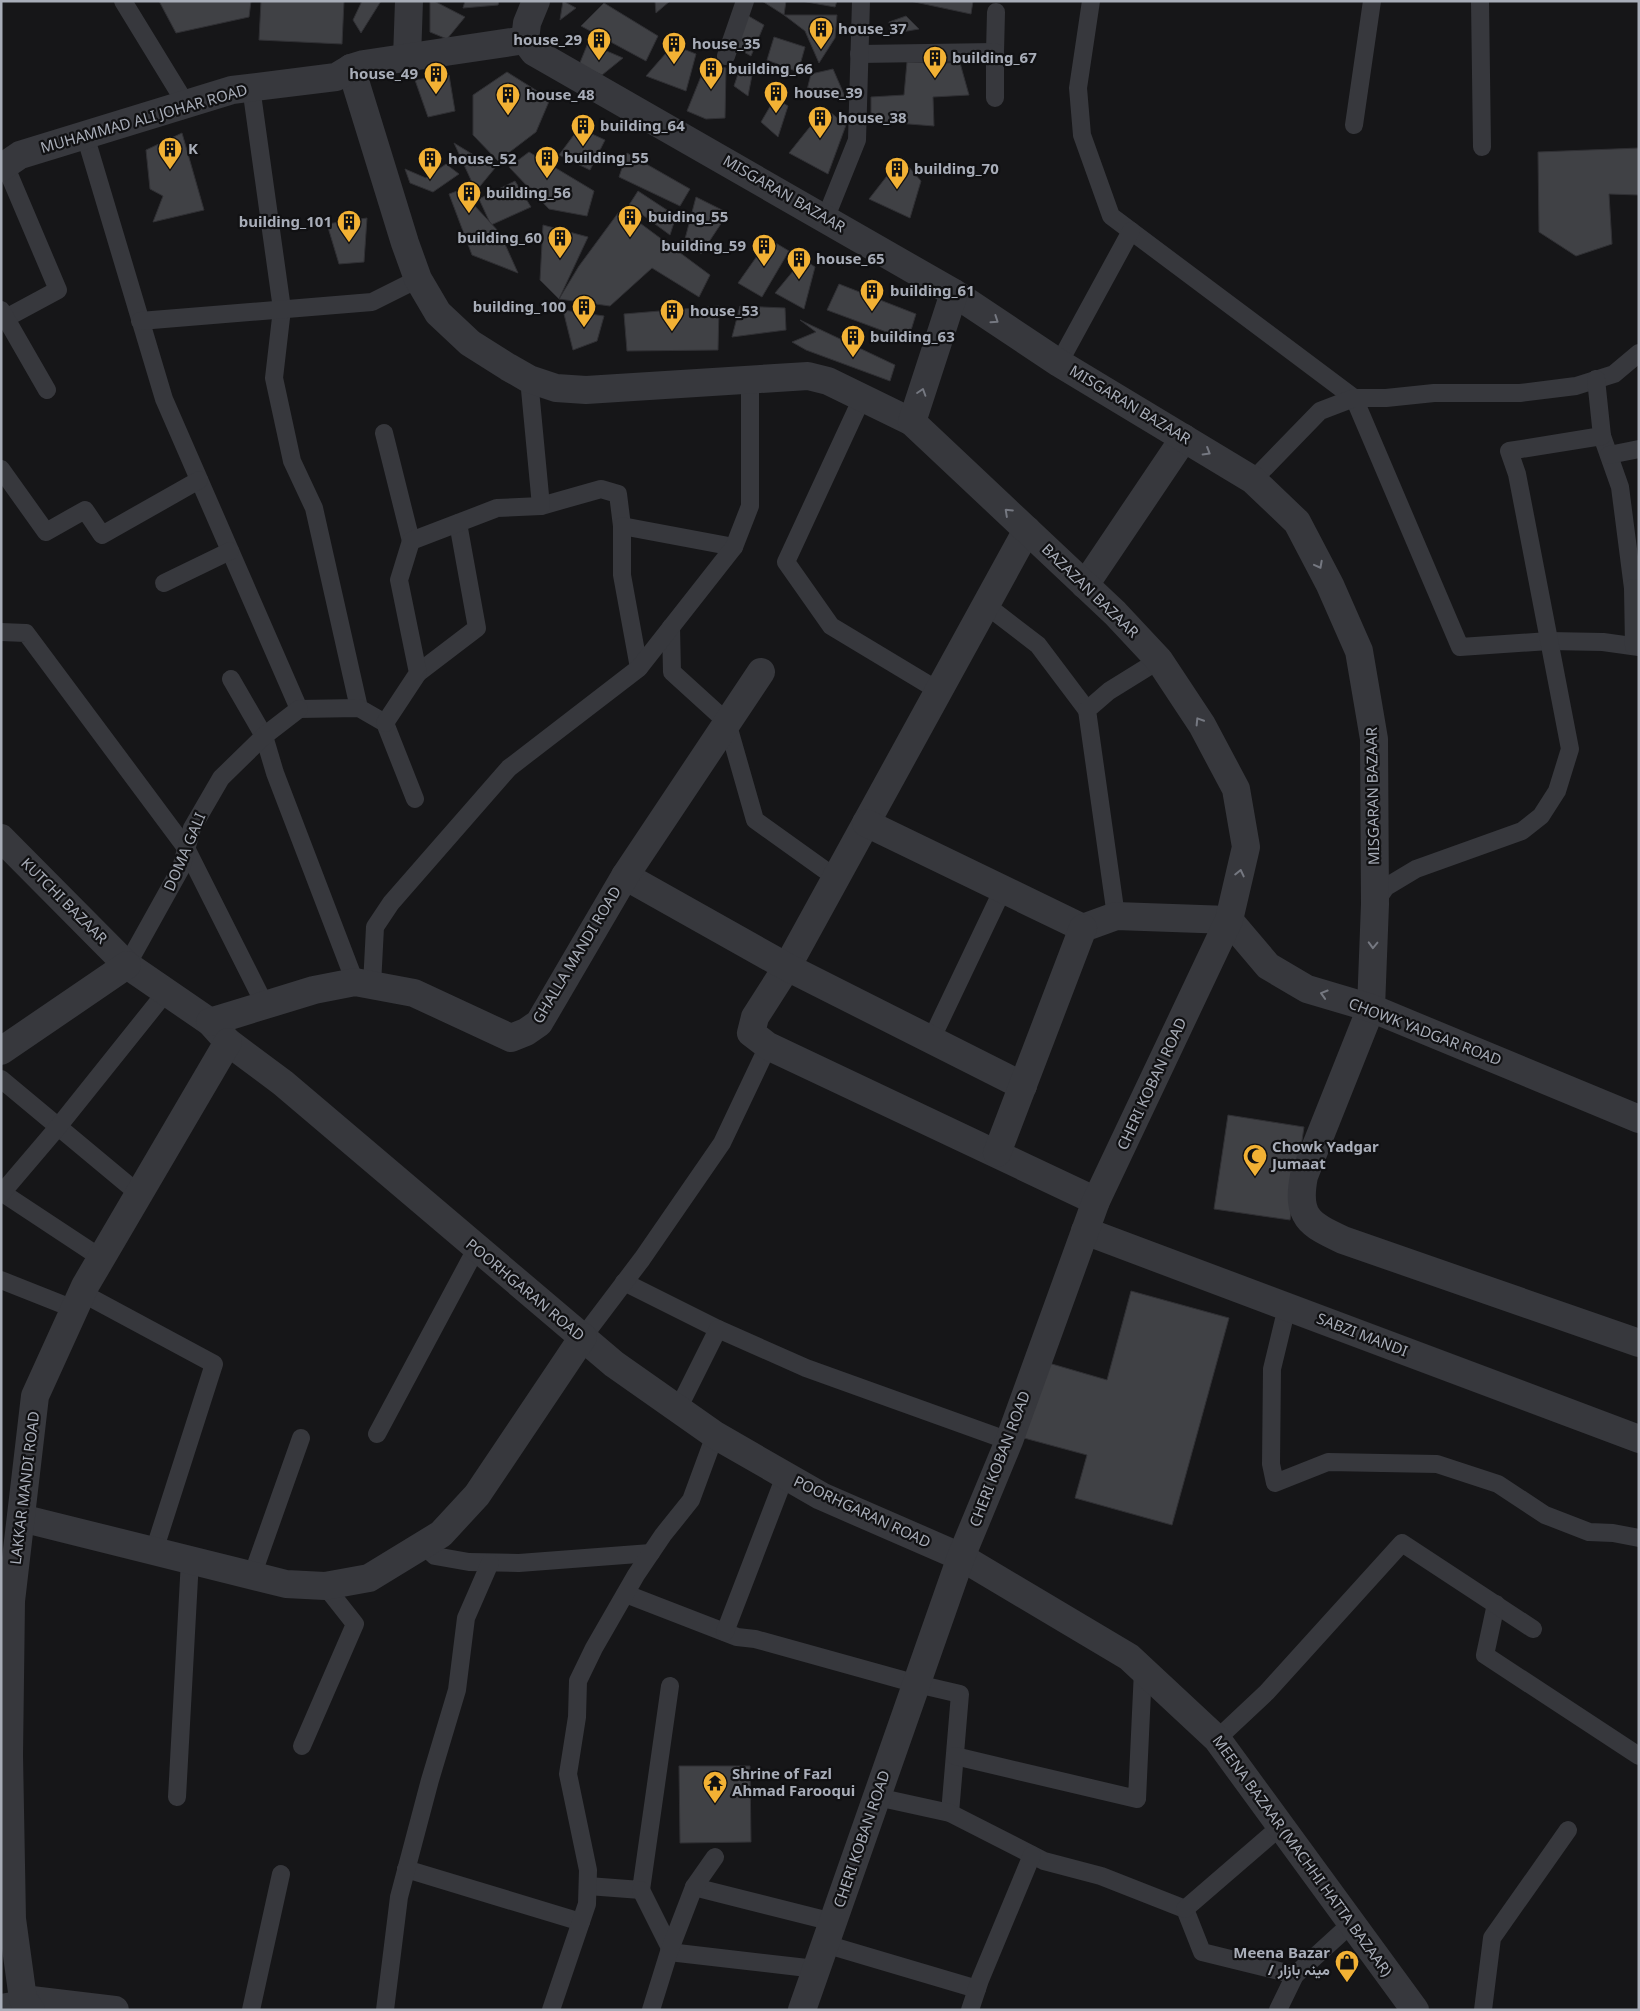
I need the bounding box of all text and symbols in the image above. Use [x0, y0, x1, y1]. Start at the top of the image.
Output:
building icon: house_37 [808, 16, 834, 50]
place label: house_37 [838, 18, 907, 38]
building icon: house_29 [586, 27, 612, 61]
place label: house_29 [513, 29, 582, 49]
building icon: house_35 [661, 31, 687, 65]
place label: house_35 [692, 33, 761, 53]
building icon: building_67 [922, 45, 948, 79]
place label: building_67 [952, 47, 1037, 67]
building icon: building_66 [698, 56, 724, 90]
place label: building_66 [728, 58, 813, 78]
building icon: house_49 [423, 61, 449, 95]
place label: house_49 [349, 63, 418, 83]
street label: MUHAMMAD ALI JOHAR ROAD [38, 79, 250, 157]
building icon: house_39 [763, 80, 789, 114]
building icon: house_48 [495, 82, 521, 116]
place label: house_39 [794, 82, 863, 102]
place label: house_48 [526, 84, 595, 104]
building icon: house_38 [807, 105, 833, 139]
place label: house_38 [838, 107, 907, 127]
building icon: building_64 [570, 113, 596, 147]
place label: building_64 [600, 115, 685, 135]
building icon: K [157, 136, 183, 170]
place label: K [188, 138, 198, 158]
building icon: building_55 [534, 145, 560, 179]
building icon: house_52 [417, 146, 443, 180]
place label: building_55 [564, 147, 649, 167]
place label: house_52 [448, 148, 517, 168]
street label: MISGARAN BAZAAR [720, 150, 850, 237]
building icon: building_70 [884, 156, 910, 190]
place label: building_70 [914, 158, 999, 178]
building icon: building_56 [456, 180, 482, 214]
place label: building_56 [486, 182, 571, 202]
building icon: buiding_55 [617, 204, 643, 238]
place label: buiding_55 [648, 206, 728, 226]
building icon: building_101 [336, 209, 362, 243]
place label: building_101 [239, 211, 332, 231]
building icon: building_60 [547, 225, 573, 259]
place label: building_60 [457, 227, 542, 247]
building icon: building_59 [751, 233, 777, 267]
place label: building_59 [661, 235, 746, 255]
building icon: house_65 [786, 246, 812, 280]
place label: house_65 [816, 248, 885, 268]
building icon: building_61 [859, 278, 885, 312]
place label: building_61 [890, 280, 975, 300]
building icon: building_100 [571, 294, 597, 328]
place label: building_100 [473, 296, 566, 316]
building icon: house_53 [659, 298, 685, 332]
place label: house_53 [690, 300, 759, 320]
one-way arrow [989, 314, 999, 323]
building icon: building_63 [840, 324, 866, 358]
place label: building_63 [870, 326, 955, 346]
street label: MISGARAN BAZAAR [1066, 360, 1195, 449]
one-way arrow [916, 388, 926, 397]
one-way arrow [1202, 446, 1211, 456]
one-way arrow [1004, 509, 1013, 518]
street label: BAZAZAN BAZAAR [1038, 539, 1144, 642]
one-way arrow [1313, 559, 1323, 568]
one-way arrow [1196, 717, 1206, 726]
street label: MISGARAN BAZAAR [1361, 726, 1383, 865]
street label: DOMA GALI [159, 809, 210, 894]
street label: KUTCHI BAZAAR [17, 853, 113, 948]
one-way arrow [1234, 868, 1245, 877]
street label: GHALLA MANDI ROAD [527, 882, 625, 1027]
one-way arrow [1368, 941, 1378, 949]
one-way arrow [1321, 990, 1329, 1000]
street label: CHOWK YADGAR ROAD [1346, 993, 1505, 1070]
street label: CHERI KOBAN ROAD [1112, 1014, 1191, 1153]
place label: Chowk Yadgar Jumaat [1270, 1136, 1379, 1173]
mosque icon: Chowk Yadgar Jumaat [1242, 1143, 1268, 1177]
street label: POORHGARAN ROAD [462, 1234, 589, 1345]
street label: SABZI MANDI [1314, 1308, 1411, 1361]
street label: CHERI KOBAN ROAD [964, 1388, 1034, 1529]
street label: LAKKAR MANDI ROAD [5, 1410, 43, 1566]
street label: POORHGARAN ROAD [791, 1471, 934, 1552]
street label: MEENA BAZAAR (MACHHI HATTA BAZAAR) [1208, 1731, 1397, 1980]
place label: Shrine of Fazl Ahmad Farooqui [732, 1763, 855, 1800]
street label: CHERI KOBAN ROAD [828, 1767, 894, 1910]
temple icon: Shrine of Fazl Ahmad Farooqui [702, 1770, 728, 1804]
place label: Meena Bazar / مينہ بازار [1233, 1942, 1330, 1979]
shop icon: Meena Bazar / مينہ بازار [1334, 1949, 1360, 1983]

